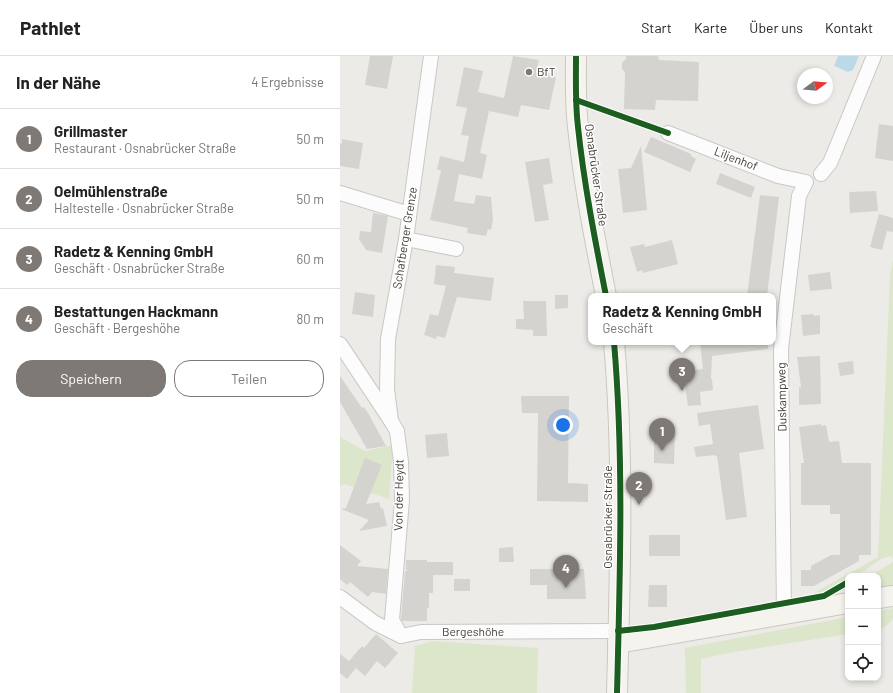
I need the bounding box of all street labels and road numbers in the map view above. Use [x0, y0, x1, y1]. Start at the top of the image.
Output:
street label: Osnabrücker Straße [583, 123, 611, 227]
street label: Liljenhof [713, 143, 760, 173]
street label: Schafberger Grenze [389, 186, 419, 290]
street label: Duskampweg [773, 362, 789, 432]
street label: Von der Heydt [390, 459, 406, 531]
street label: Osnabrücker Straße [600, 465, 614, 569]
street label: Bergeshöhe [442, 624, 504, 638]

